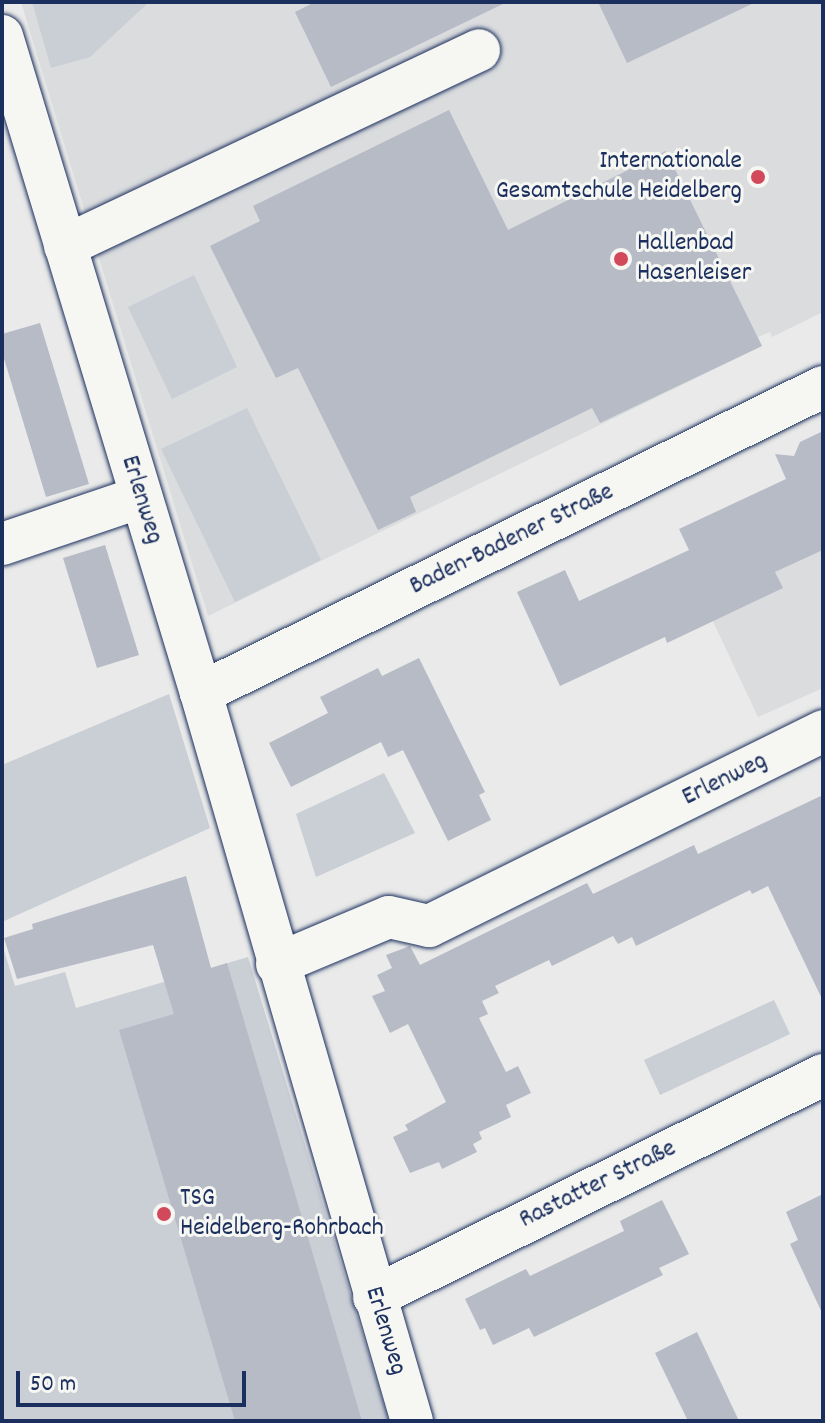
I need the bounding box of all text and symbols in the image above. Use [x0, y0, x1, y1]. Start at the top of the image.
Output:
place label: Internationale Gesamtschule Heidelberg [496, 146, 742, 208]
marker: Internationale Gesamtschule Heidelberg [749, 168, 767, 186]
place label: Hallenbad Hasenleiser [637, 228, 751, 290]
marker: Hallenbad Hasenleiser [612, 250, 630, 268]
street label: Erlenweg [113, 452, 169, 548]
street label: Baden-Badener Straße [405, 477, 619, 603]
street label: Erlenweg [677, 746, 773, 814]
street label: Rastatter Straße [515, 1134, 681, 1236]
place label: TSG Heidelberg-Rohrbach [180, 1183, 384, 1244]
marker: TSG Heidelberg-Rohrbach [155, 1205, 173, 1223]
street label: Erlenweg [357, 1283, 413, 1379]
scale bar [20, 1355, 250, 1405]
text: 50 m [30, 1368, 76, 1402]

